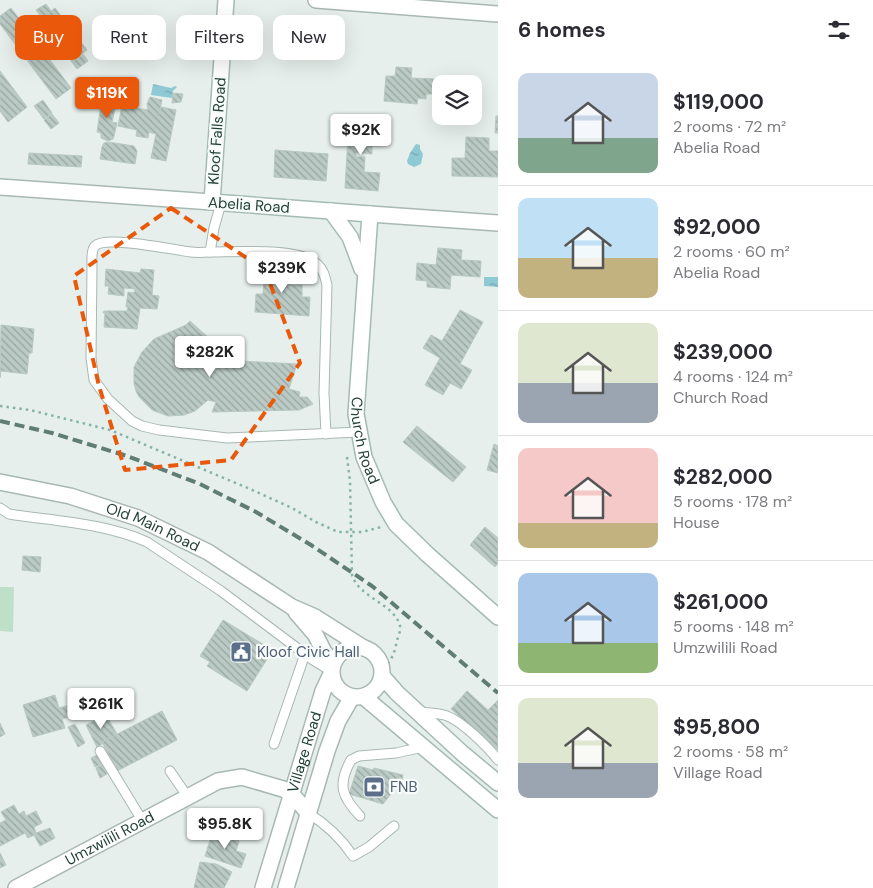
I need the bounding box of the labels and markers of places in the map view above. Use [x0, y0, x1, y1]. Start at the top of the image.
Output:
pin: $119K [72, 76, 142, 119]
pin: $92K [331, 114, 391, 156]
pin: $239K [247, 252, 317, 294]
pin: $282K [175, 336, 245, 378]
public building icon: Kloof Civic Hall [229, 640, 253, 664]
place label: Kloof Civic Hall [257, 642, 359, 662]
pin: $261K [66, 688, 136, 730]
bank icon: FNB [362, 775, 386, 799]
place label: FNB [390, 777, 417, 797]
pin: $95.8K [184, 808, 266, 850]

